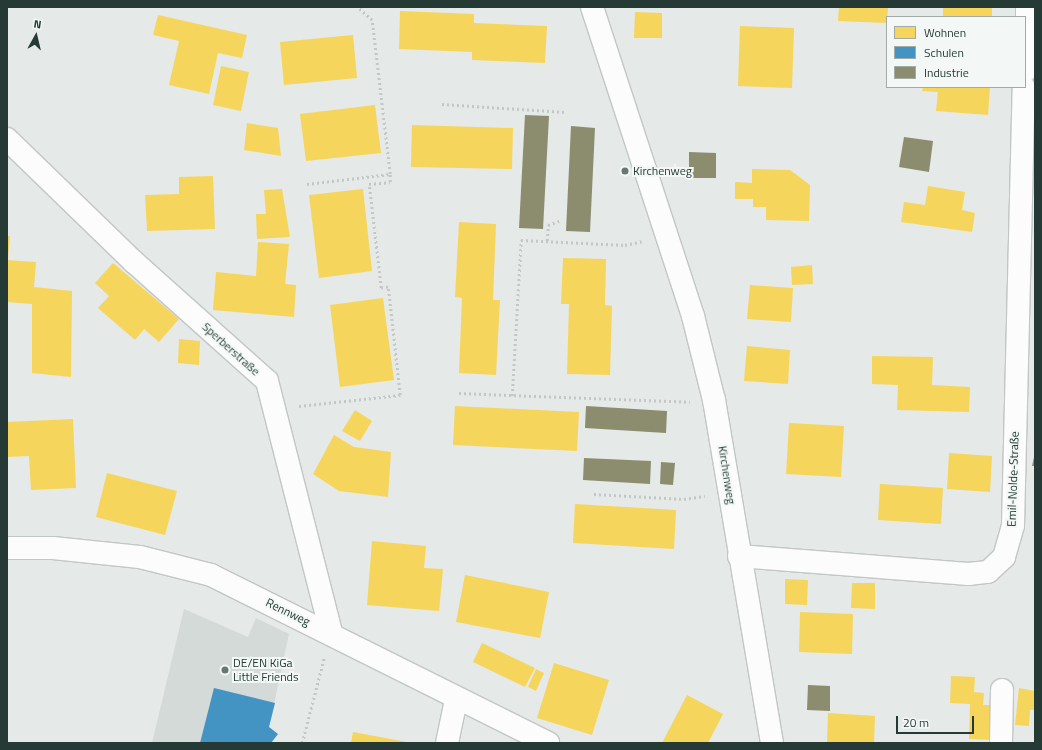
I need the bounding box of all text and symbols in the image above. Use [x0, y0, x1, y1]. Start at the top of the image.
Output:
north arrow [16, 16, 56, 56]
text: N [33, 16, 43, 33]
legend [886, 16, 1026, 88]
text: Wohnen [924, 23, 966, 42]
text: Schulen [924, 43, 964, 62]
text: Industrie [924, 63, 969, 82]
place label: Kirchenweg [633, 164, 692, 178]
marker: Kirchenweg [620, 166, 630, 176]
street label: Sperberstraße [199, 319, 263, 379]
street label: Emil-Nolde-Straße [1004, 431, 1022, 527]
street label: Kirchenweg [715, 445, 739, 505]
street label: Rennweg [264, 595, 312, 629]
place label: DE/EN KiGa Little Friends [233, 656, 299, 684]
marker: DE/EN KiGa Little Friends [220, 665, 230, 675]
scale bar [898, 708, 976, 734]
text: 20 m [903, 713, 929, 732]

